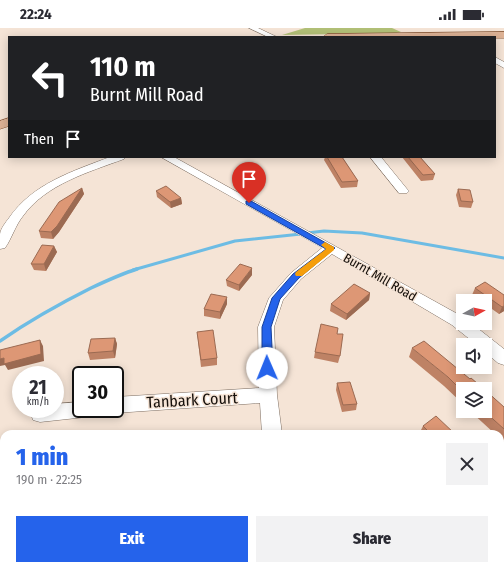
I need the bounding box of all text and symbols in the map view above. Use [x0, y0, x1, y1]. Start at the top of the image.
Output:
text: 22:24 [20, 5, 52, 23]
text: 110 m [90, 50, 156, 83]
icon: left [24, 52, 76, 104]
text: Burnt Mill Road [90, 84, 204, 106]
icon: arrive [62, 128, 84, 150]
text: Then [24, 130, 54, 148]
pin [232, 162, 266, 203]
icon: arrive [238, 168, 260, 190]
street label: Burnt Mill Road [341, 250, 419, 304]
north arrow [456, 294, 492, 330]
map controls [456, 294, 492, 418]
button: sound [456, 338, 492, 374]
position arrow [246, 347, 288, 389]
speed limit sign: 30 [72, 366, 124, 418]
text: 21 [29, 375, 47, 399]
button: layers [456, 382, 492, 418]
street label: Tanbark Court [146, 388, 239, 412]
text: km/h [27, 396, 49, 408]
text: 1 min [16, 443, 68, 471]
button: close [446, 443, 488, 485]
text: 190 m · 22:25 [16, 472, 82, 487]
button: Exit [16, 516, 248, 562]
button: Share [256, 516, 488, 562]

